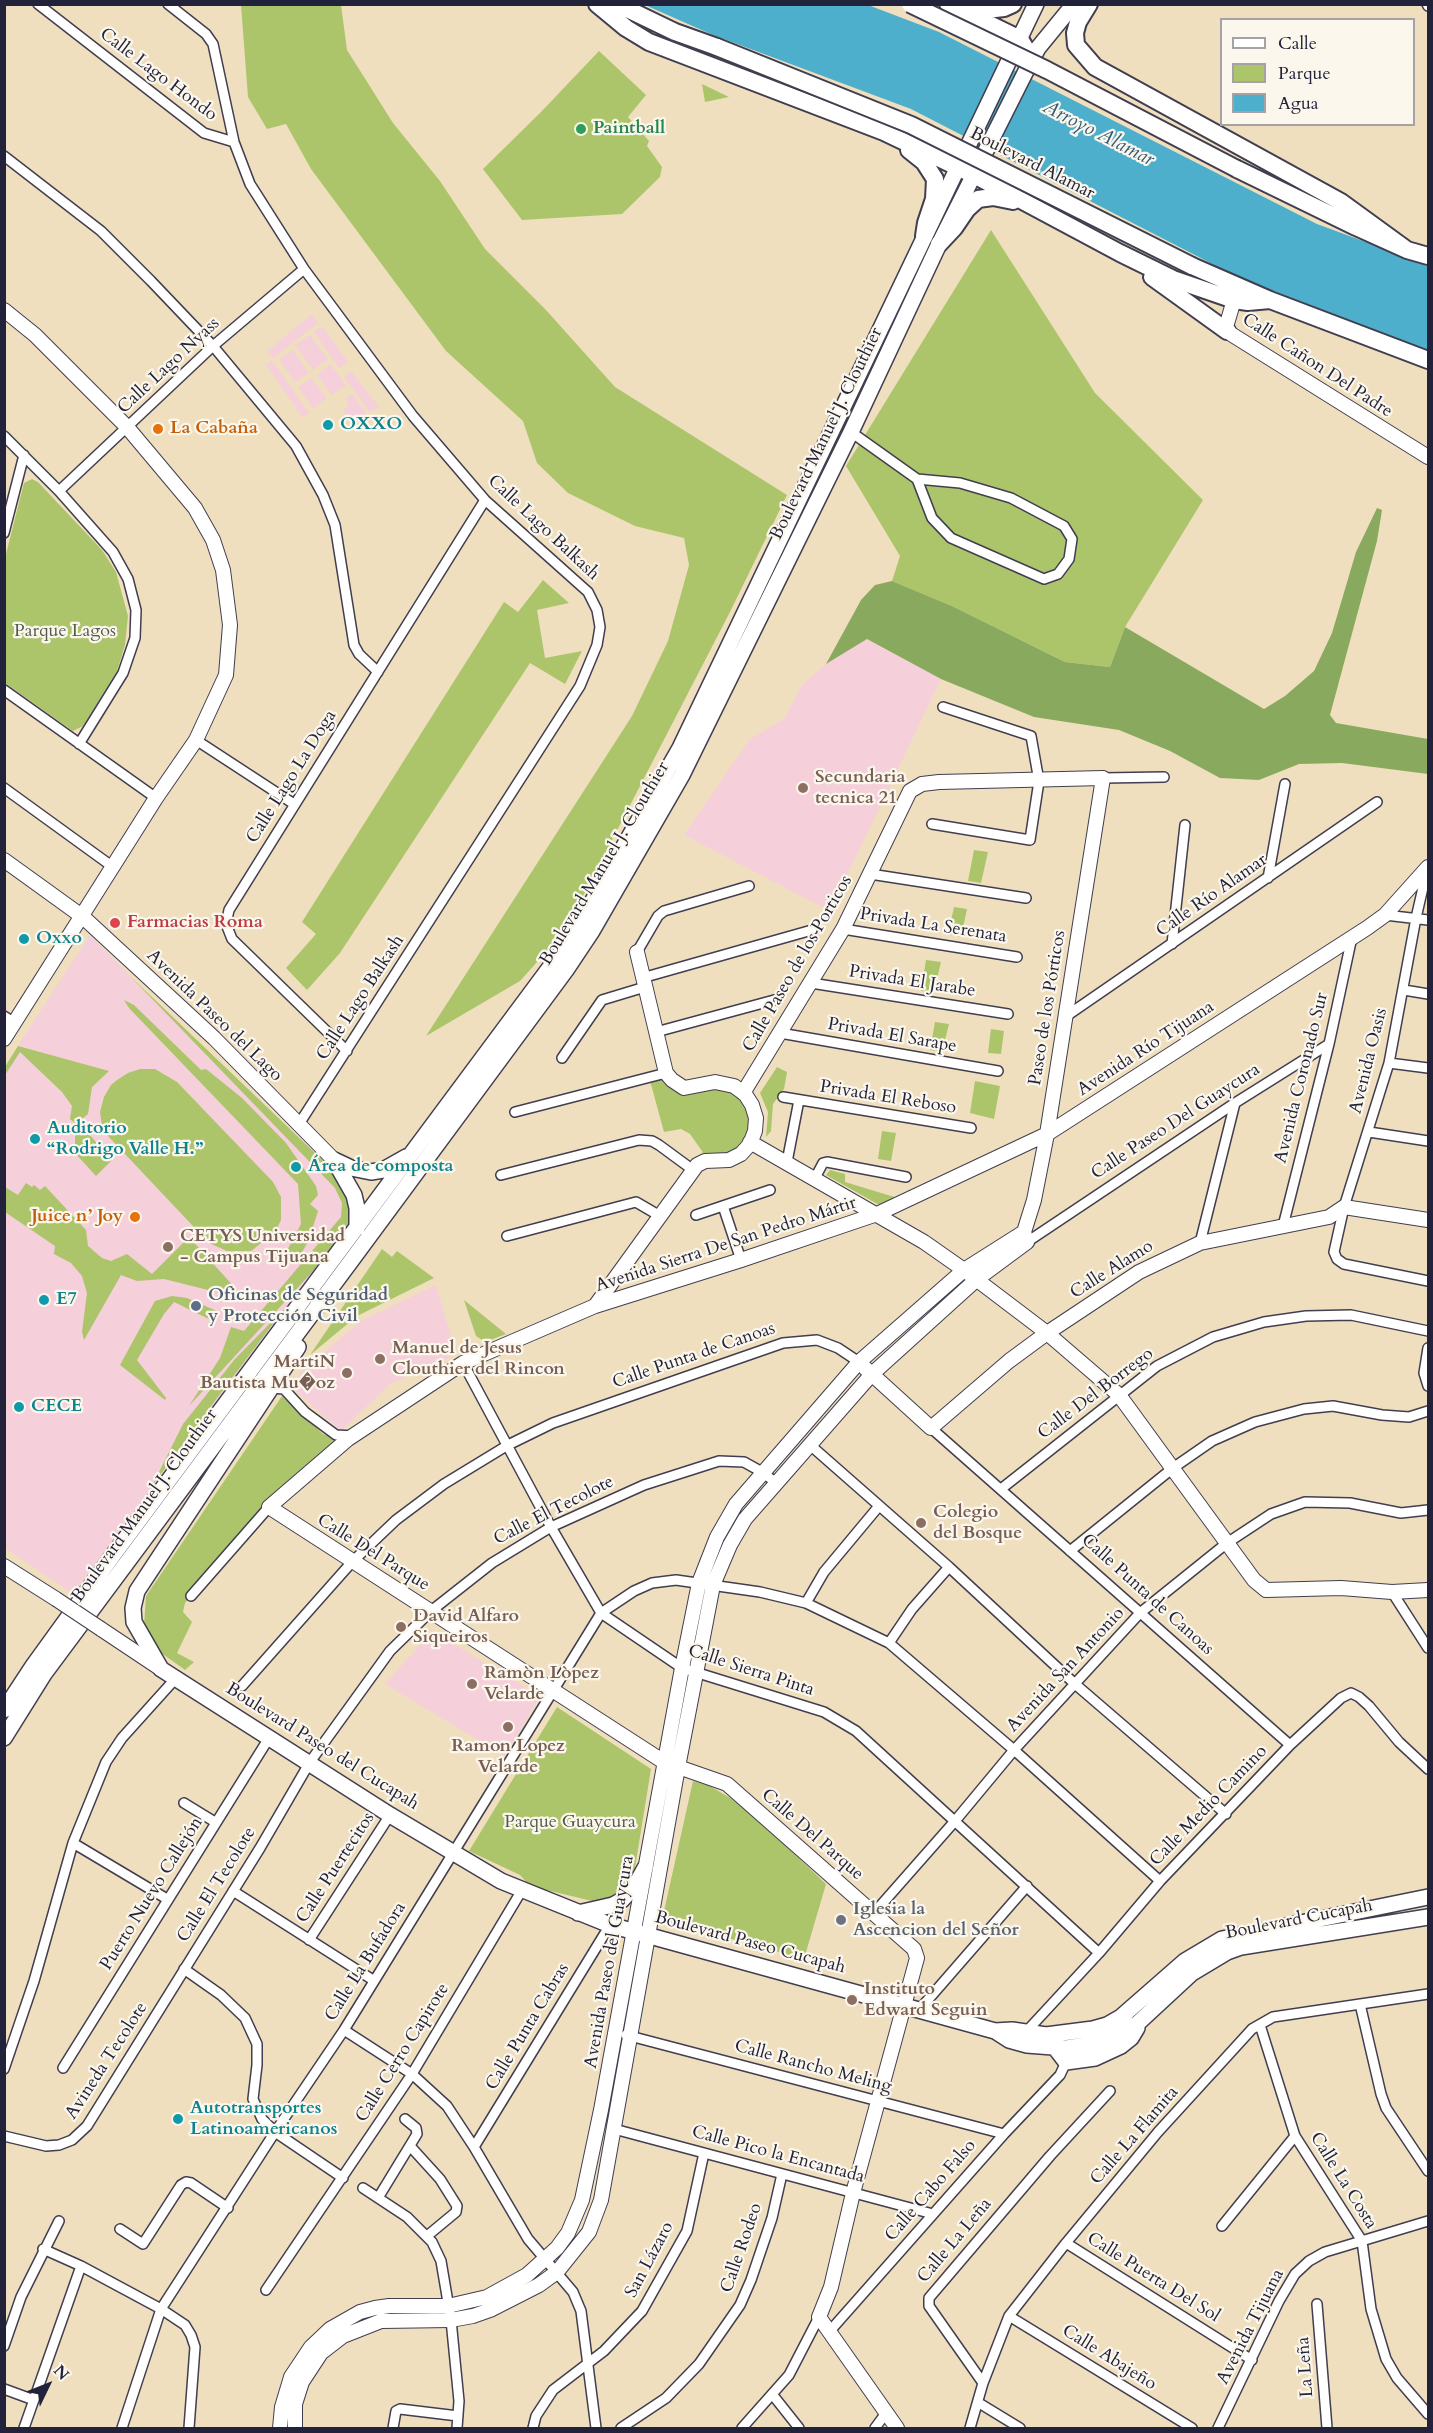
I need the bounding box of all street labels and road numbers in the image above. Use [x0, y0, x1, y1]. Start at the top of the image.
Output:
street label: Calle Lago Hondo [95, 24, 221, 126]
street label: Boulevard Alamar [966, 123, 1098, 205]
street label: Calle Cañon Del Padre [1238, 309, 1396, 423]
street label: Calle Lago Nyass [113, 313, 225, 419]
street label: Boulevard Manuel J. Clouthier [766, 324, 888, 544]
street label: Calle Lago Balkash [483, 471, 603, 585]
street label: Calle Lago La Doga [242, 707, 342, 847]
street label: Boulevard Manuel J. Clouthier [536, 758, 674, 970]
street label: Calle Río Alamar [1152, 850, 1272, 942]
street label: Calle Paseo de los Porticos [739, 872, 857, 1056]
street label: Privada La Serenata [858, 904, 1008, 948]
street label: Paseo de los Pórticos [1025, 929, 1071, 1087]
street label: Calle Lago Balkash [312, 931, 410, 1065]
street label: Avenida Paseo del Lago [142, 946, 286, 1086]
street label: Privada El Jarabe [847, 961, 977, 1003]
street label: Avenida Coronado Sur [1270, 990, 1334, 1166]
street label: Avenida Río Tijuana [1074, 997, 1218, 1101]
street label: Avenida Oasis [1345, 1006, 1393, 1116]
street label: Privada El Sarape [826, 1014, 958, 1058]
street label: Calle Paseo Del Guaycura [1088, 1059, 1264, 1185]
street label: Privada El Reboso [818, 1077, 958, 1119]
street label: Avenida Sierra De San Pedro Mártir [593, 1193, 859, 1297]
street label: Calle Alamo [1066, 1236, 1158, 1304]
street label: Calle Punta de Canoas [610, 1318, 778, 1394]
street label: Calle Del Borrego [1034, 1344, 1158, 1444]
street label: Boulevard Manuel J. Clouthier [68, 1405, 222, 1607]
street label: Calle El Tecolote [490, 1471, 618, 1551]
street label: Calle Del Parque [313, 1510, 433, 1596]
street label: Calle Punta de Canoas [1076, 1530, 1218, 1660]
street label: Avenida San Antonio [1003, 1603, 1129, 1737]
street label: Calle Sierra Pinta [685, 1640, 817, 1702]
street label: Boulevard Paseo del Cucapah [221, 1679, 423, 1815]
street label: Calle Medio Camino [1146, 1741, 1272, 1871]
street label: Calle Del Parque [756, 1785, 868, 1885]
street label: Calle Puertecitos [292, 1809, 380, 1927]
street label: Puerto Nuevo Callejón [96, 1813, 208, 1975]
street label: Calle El Tecolote [173, 1823, 261, 1947]
street label: Avenida Paseo del Guaycura [581, 1854, 639, 2070]
street label: Boulevard Cucapah [1224, 1895, 1374, 1945]
street label: Calle La Bufadora [321, 1899, 411, 2025]
street label: Boulevard Paseo Cucapah [652, 1907, 848, 1979]
street label: Calle Punta Cabras [482, 1960, 574, 2094]
street label: Calle Cerro Capirote [352, 1980, 454, 2126]
street label: Avineda Tecolote [61, 1998, 153, 2124]
street label: Calle Rancho Meling [732, 2036, 894, 2098]
street label: Calle La Flamita [1086, 2082, 1184, 2190]
street label: Calle Pico la Encantada [689, 2122, 867, 2188]
street label: Calle La Costa [1305, 2129, 1381, 2233]
street label: Calle Cabo Falso [881, 2136, 981, 2246]
street label: Calle La Leña [913, 2194, 997, 2288]
street label: Calle Rodeo [717, 2200, 767, 2296]
street label: San Lázaro [621, 2218, 679, 2302]
street label: Calle Puerta Del Sol [1082, 2228, 1224, 2328]
street label: Avenida Tijuana [1213, 2266, 1289, 2388]
street label: Calle Abajeño [1058, 2320, 1160, 2396]
street label: La Leña [1293, 2336, 1319, 2398]

